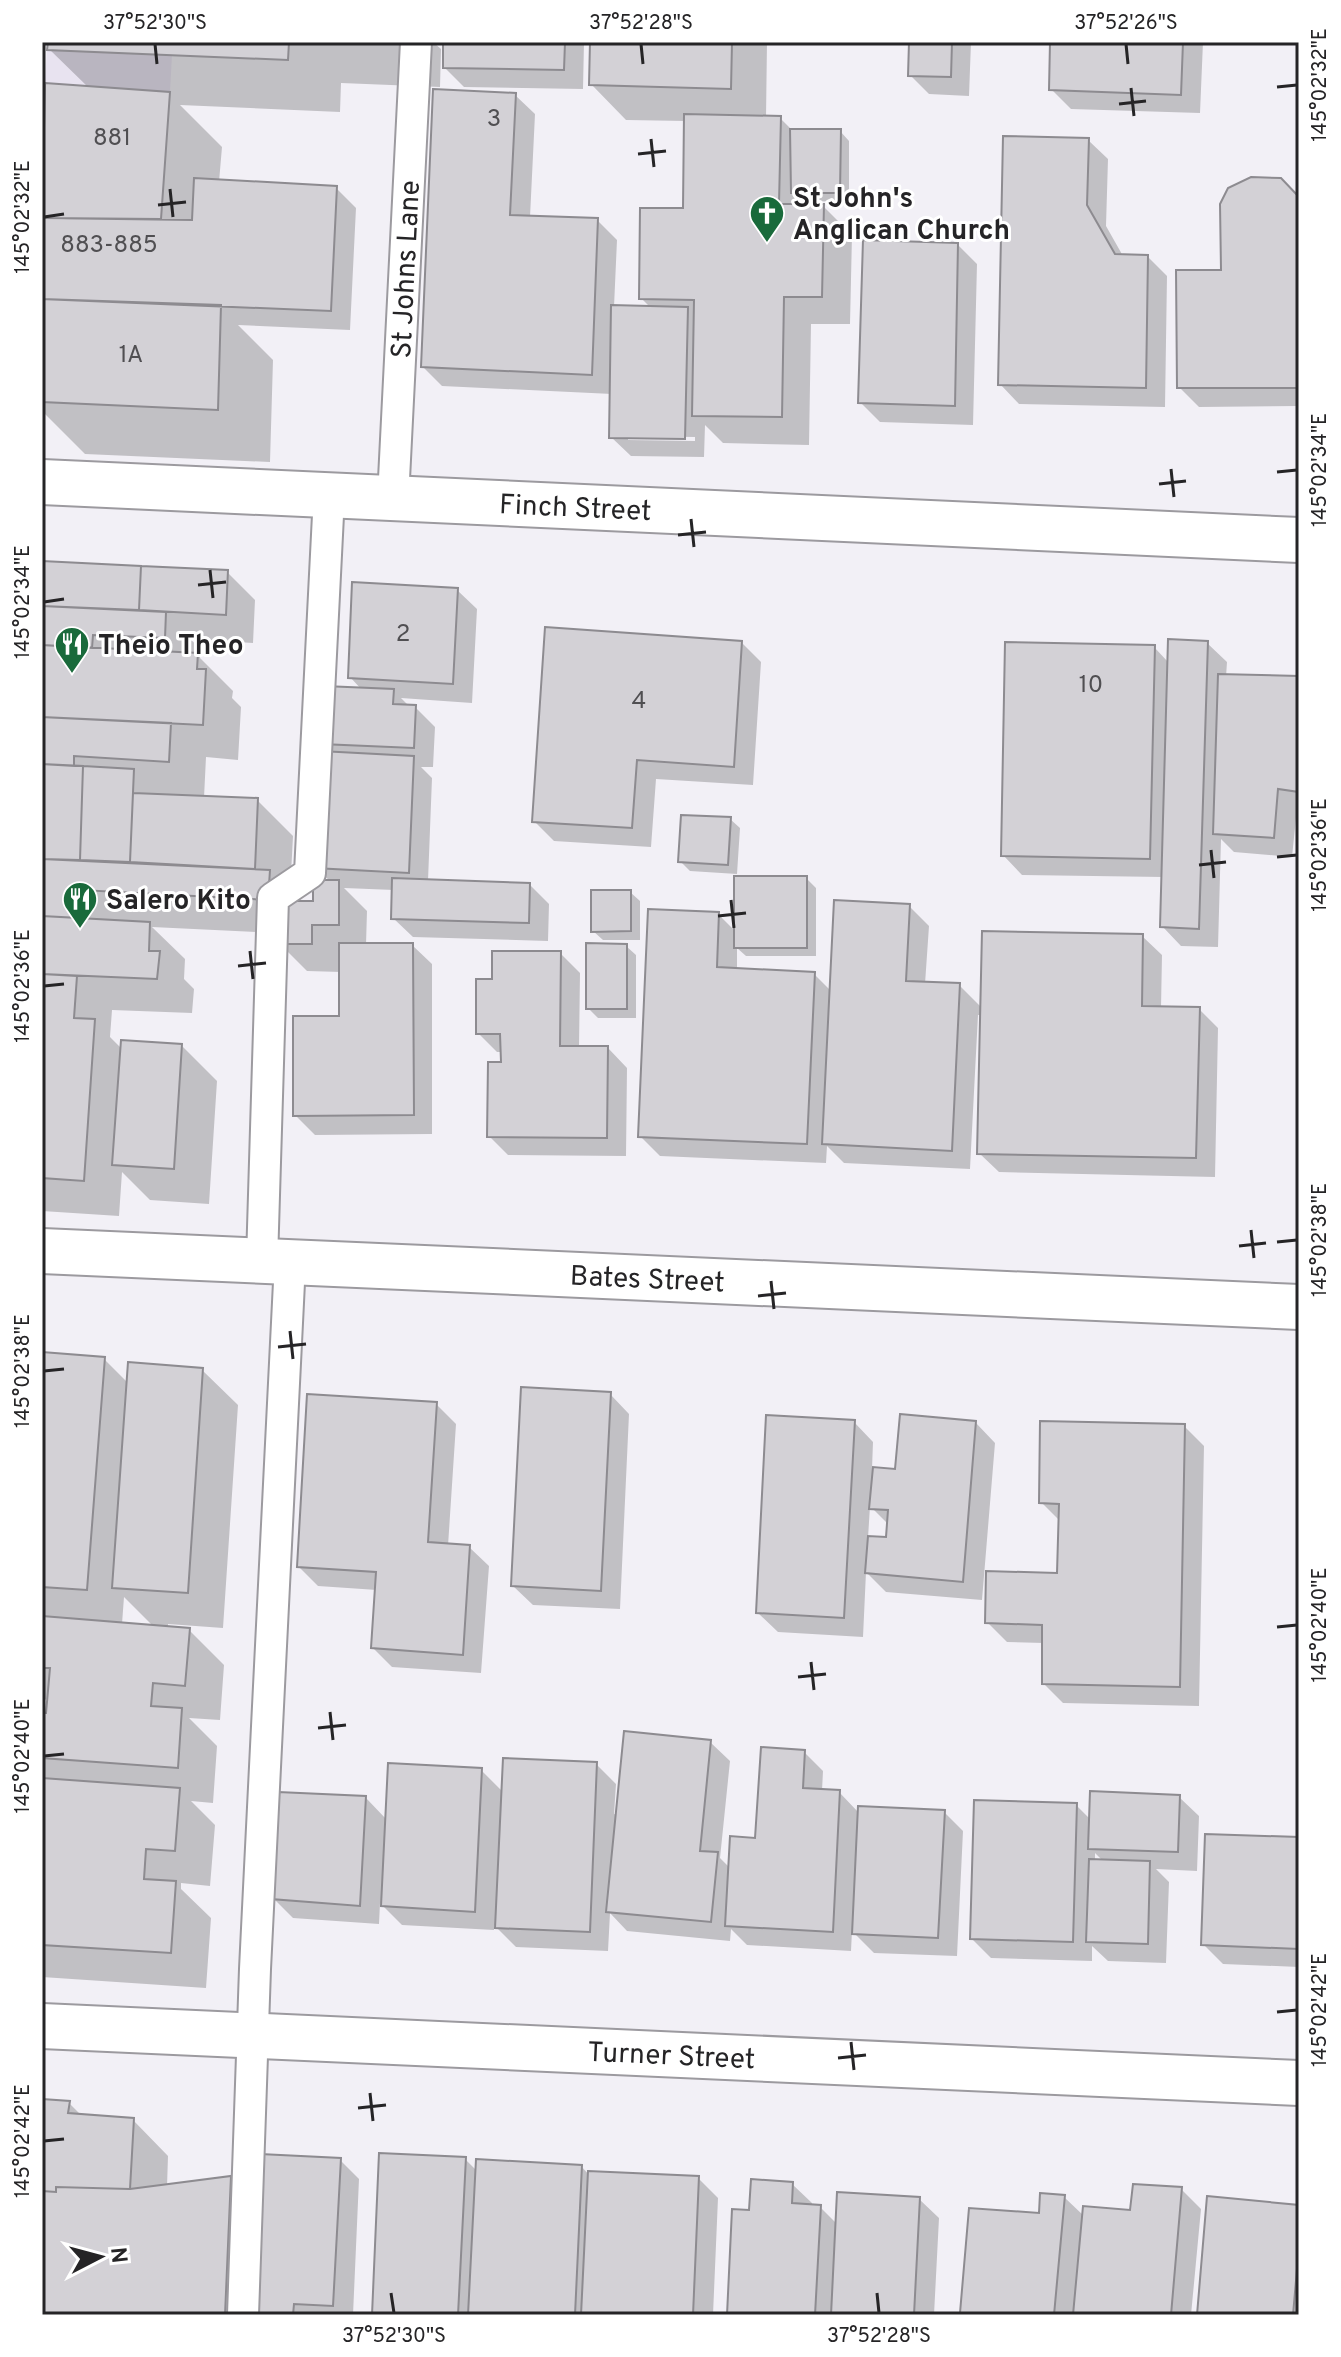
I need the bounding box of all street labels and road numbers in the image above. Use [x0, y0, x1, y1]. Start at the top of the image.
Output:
street label: St Johns Lane [385, 180, 430, 359]
street label: Finch Street [498, 488, 652, 531]
street label: Bates Street [569, 1260, 725, 1302]
street label: Turner Street [586, 2036, 756, 2079]

